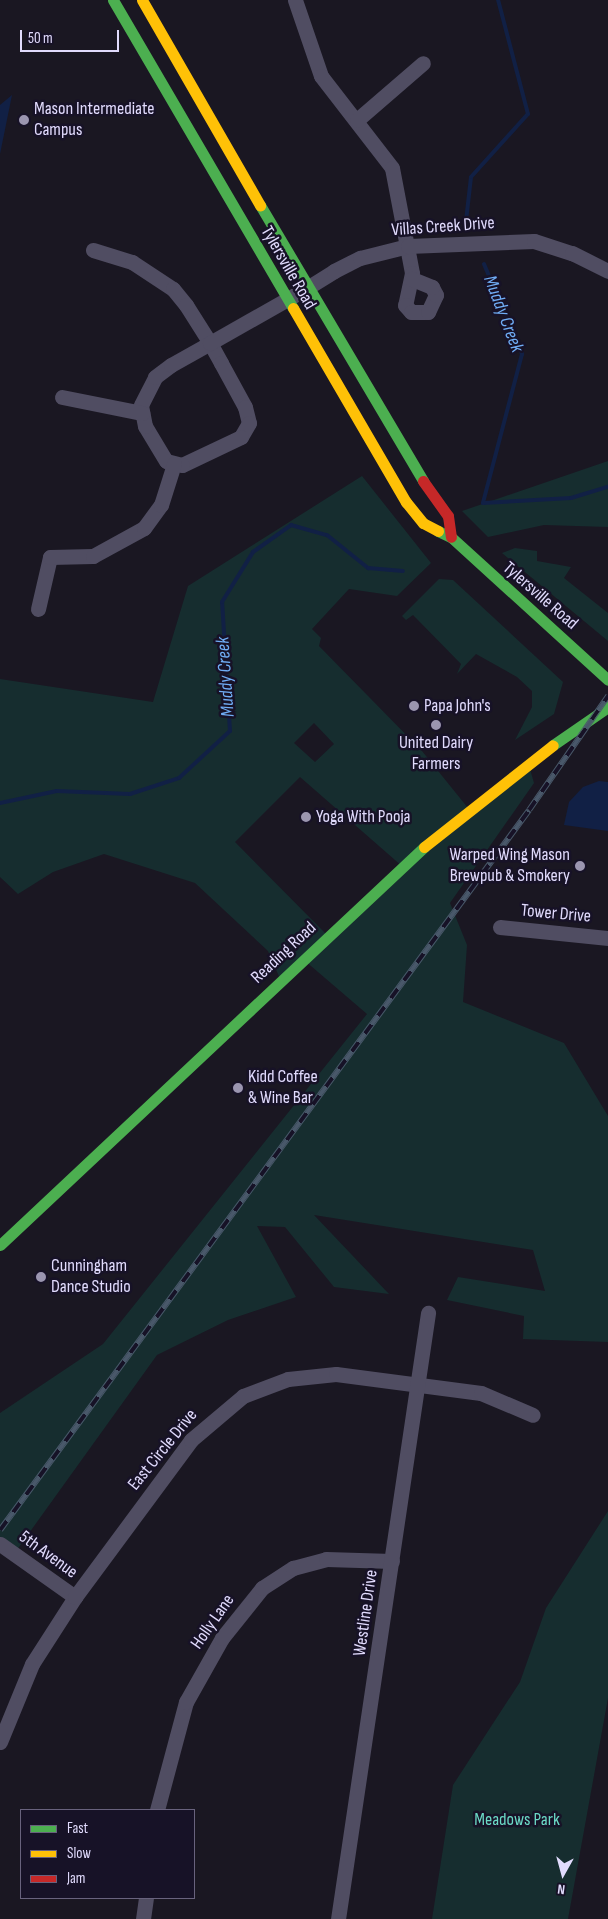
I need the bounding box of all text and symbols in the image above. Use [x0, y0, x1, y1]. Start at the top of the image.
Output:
scale bar [22, 20, 121, 52]
text: 50 m [28, 29, 53, 48]
place label: Mason Intermediate Campus [34, 99, 154, 142]
marker: Mason Intermediate Campus [18, 114, 30, 126]
street label: Villas Creek Drive [391, 213, 495, 241]
street label: Tylersville Road [256, 223, 320, 313]
water label: Muddy Creek [478, 272, 528, 356]
street label: Tylersville Road [498, 558, 582, 634]
water label: Muddy Creek [212, 636, 240, 718]
place label: Papa John's [424, 695, 491, 717]
marker: Papa John's [408, 700, 420, 712]
marker: United Dairy Farmers [430, 719, 442, 731]
place label: United Dairy Farmers [399, 733, 473, 776]
place label: Yoga With Pooja [316, 806, 411, 828]
marker: Yoga With Pooja [300, 811, 312, 823]
place label: Warped Wing Mason Brewpub & Smokery [450, 845, 570, 888]
marker: Warped Wing Mason Brewpub & Smokery [574, 860, 586, 872]
street label: Tower Drive [520, 900, 592, 928]
street label: Reading Road [247, 918, 321, 988]
place label: Kidd Coffee & Wine Bar [248, 1067, 318, 1110]
marker: Kidd Coffee & Wine Bar [232, 1082, 244, 1094]
place label: Cunningham Dance Studio [51, 1256, 131, 1298]
marker: Cunningham Dance Studio [35, 1271, 47, 1283]
street label: East Circle Drive [124, 1405, 202, 1495]
street label: 5th Avenue [14, 1526, 82, 1584]
street label: Westline Drive [349, 1568, 383, 1658]
street label: Holly Lane [186, 1591, 240, 1653]
legend [20, 1809, 195, 1899]
park label: Meadows Park [474, 1809, 560, 1831]
text: Fast [67, 1819, 88, 1838]
text: Slow [67, 1844, 91, 1863]
north arrow [538, 1849, 588, 1899]
text: Jam [67, 1869, 85, 1888]
text: N [556, 1880, 566, 1898]

